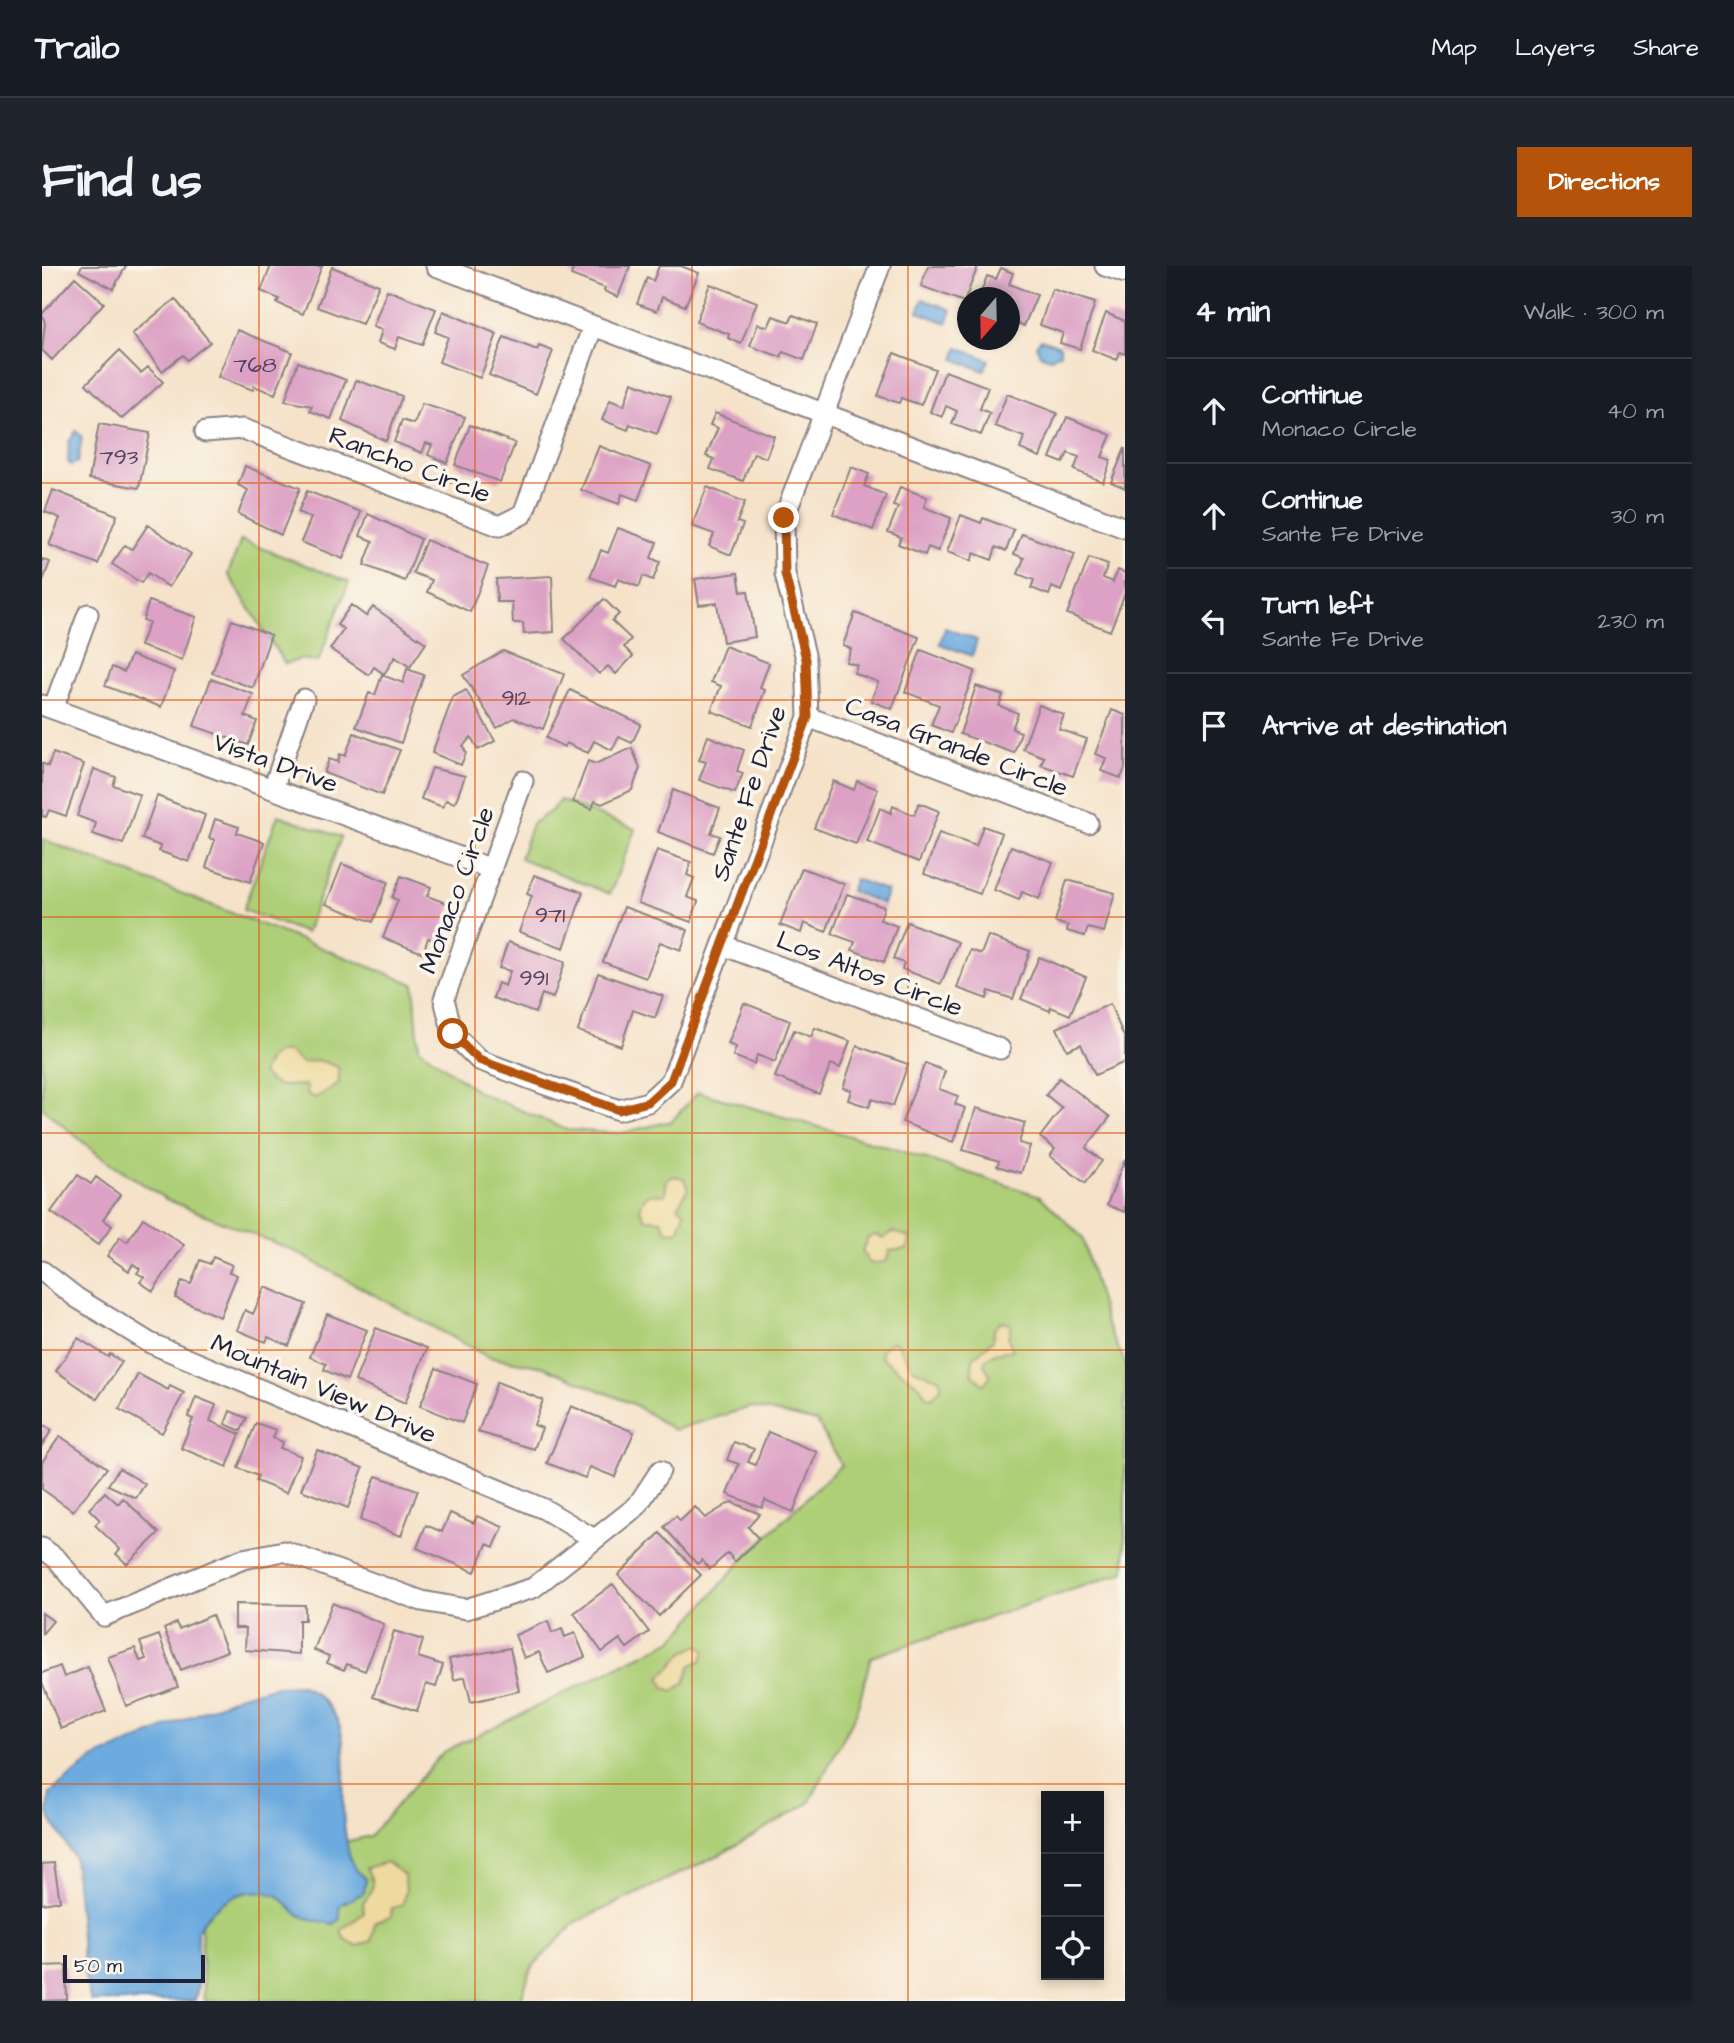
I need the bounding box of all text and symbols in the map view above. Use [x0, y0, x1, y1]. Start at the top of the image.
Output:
text: Trailo [35, 25, 119, 71]
text: Map [1432, 31, 1477, 65]
text: Layers [1515, 31, 1595, 65]
text: Share [1633, 31, 1699, 65]
button: Directions [1517, 147, 1692, 217]
text: Find us [42, 148, 202, 216]
north arrow [957, 287, 1020, 350]
text: 4 min [1195, 291, 1270, 333]
text: Walk · 300 m [1523, 296, 1664, 328]
house number: 768 [233, 349, 277, 381]
text: Continue [1262, 377, 1363, 413]
icon: ahead [1195, 392, 1233, 430]
text: 40 m [1607, 395, 1664, 427]
text: Monaco Circle [1262, 413, 1417, 445]
street label: Rancho Circle [324, 418, 496, 512]
house number: 793 [100, 441, 139, 473]
text: Continue [1262, 482, 1363, 518]
icon: ahead [1195, 497, 1233, 535]
text: 30 m [1611, 500, 1664, 532]
route end [768, 502, 799, 533]
text: Sante Fe Drive [1262, 518, 1424, 550]
text: Turn left [1262, 587, 1373, 623]
icon: left [1195, 602, 1233, 640]
text: 230 m [1598, 605, 1664, 637]
text: Sante Fe Drive [1262, 623, 1424, 655]
house number: 912 [501, 682, 531, 714]
street label: Casa Grande Circle [840, 688, 1073, 806]
street label: Sante Fe Drive [702, 701, 796, 886]
icon: arrive [1195, 707, 1233, 745]
text: Arrive at destination [1262, 708, 1507, 744]
street label: Vista Drive [208, 724, 343, 802]
street label: Monaco Circle [410, 802, 504, 979]
house number: 971 [535, 899, 565, 931]
street label: Los Altos Circle [771, 922, 968, 1026]
house number: 991 [519, 962, 549, 994]
route start [437, 1018, 468, 1049]
street label: Mountain View Drive [205, 1325, 442, 1453]
map controls [1041, 1791, 1104, 1980]
button: + [1041, 1791, 1104, 1854]
button: − [1041, 1854, 1104, 1917]
button: locate [1041, 1917, 1104, 1980]
scale bar [63, 1952, 205, 1984]
text: 50 m [74, 1953, 122, 1980]

